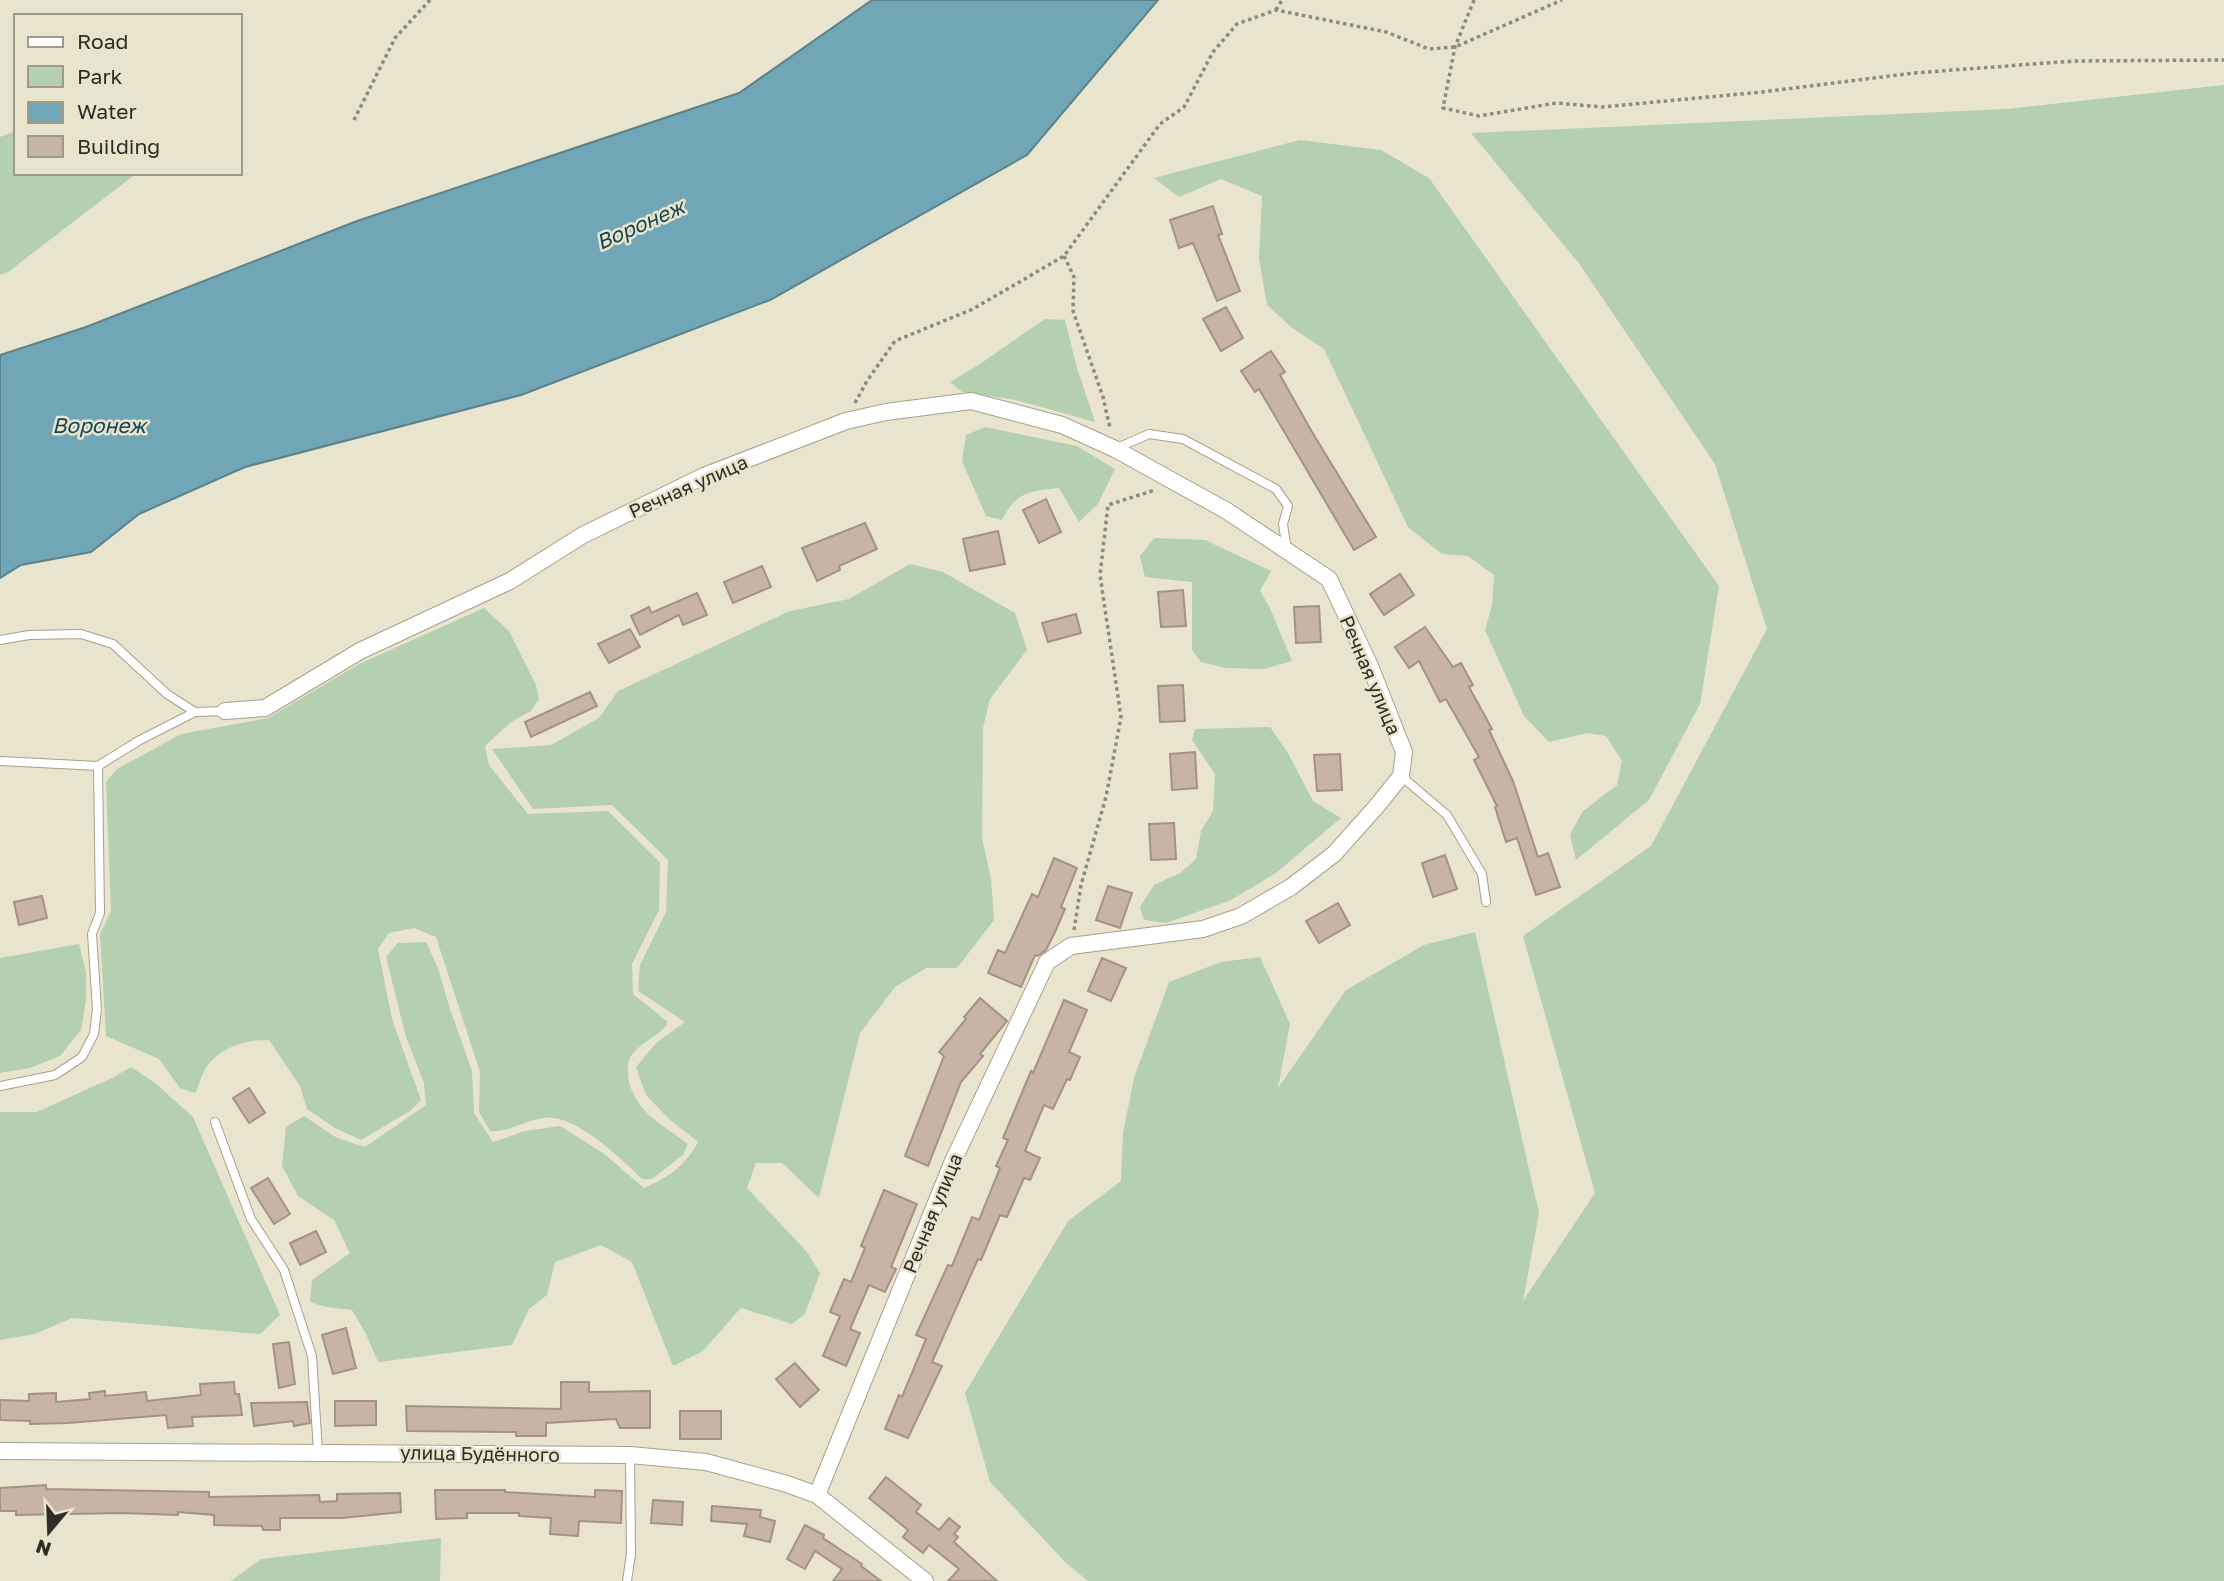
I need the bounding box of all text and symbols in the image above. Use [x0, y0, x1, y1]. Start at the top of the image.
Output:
legend [14, 14, 242, 175]
text: Road [77, 28, 128, 54]
text: Park [77, 63, 123, 89]
text: Water [77, 98, 137, 124]
text: Building [77, 133, 160, 159]
water label: Воронеж [592, 192, 690, 255]
water label: Воронеж [52, 412, 148, 438]
street label: Речная улица [625, 450, 751, 522]
street label: Речная улица [1336, 612, 1406, 738]
street label: Речная улица [897, 1150, 967, 1276]
street label: улица Будённого [400, 1440, 560, 1466]
north arrow [14, 1497, 84, 1567]
text: N [33, 1535, 54, 1562]

